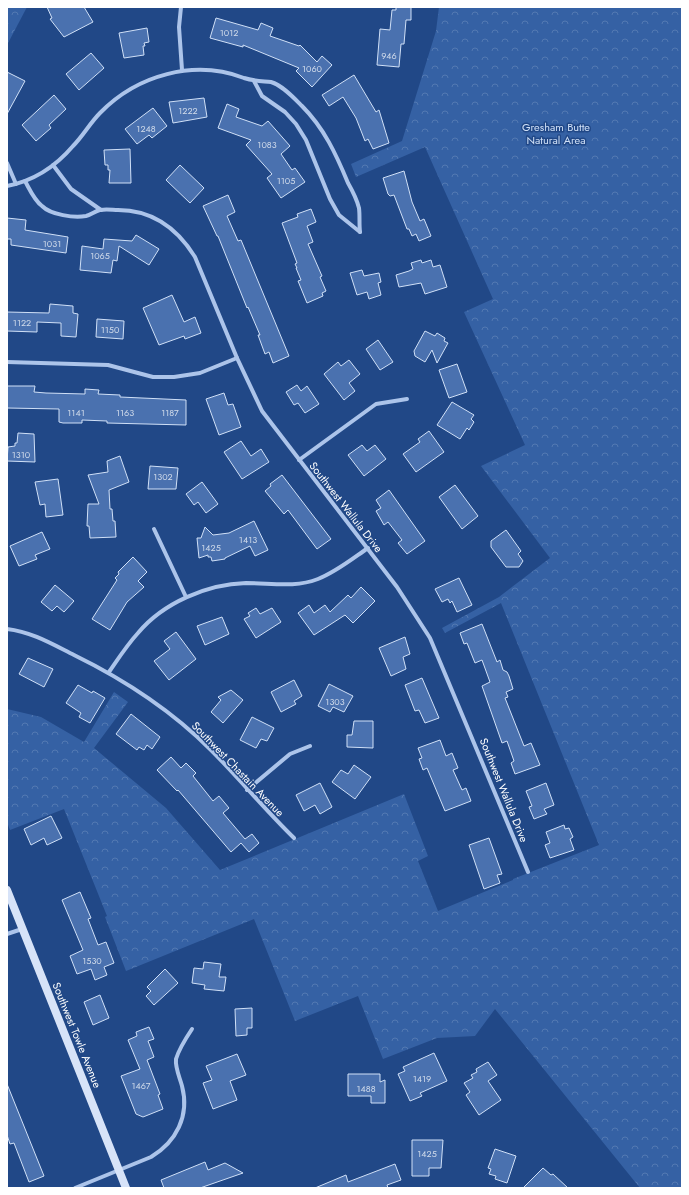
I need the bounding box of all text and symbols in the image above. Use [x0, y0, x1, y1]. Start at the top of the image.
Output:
house number: 1012 [220, 26, 238, 39]
house number: 946 [381, 49, 397, 62]
house number: 1060 [302, 62, 323, 75]
house number: 1222 [178, 104, 198, 117]
park label: Gresham Butte Natural Area [522, 119, 590, 148]
house number: 1248 [136, 122, 156, 135]
house number: 1083 [257, 138, 277, 151]
house number: 1105 [277, 174, 295, 187]
house number: 1031 [43, 237, 61, 250]
house number: 1065 [90, 249, 110, 262]
house number: 1122 [13, 316, 31, 329]
house number: 1150 [101, 323, 120, 336]
house number: 1141 [67, 406, 85, 419]
house number: 1163 [116, 406, 134, 419]
house number: 1187 [161, 406, 179, 419]
house number: 1310 [12, 448, 31, 461]
street label: Southwest Wallula Drive [306, 458, 387, 556]
house number: 1302 [153, 470, 173, 483]
house number: 1413 [239, 533, 257, 546]
house number: 1425 [201, 541, 221, 554]
house number: 1303 [325, 695, 345, 708]
street label: Southwest Chastain Avenue [188, 718, 288, 820]
street label: Southwest Wallula Drive [476, 736, 532, 845]
house number: 1530 [82, 954, 102, 967]
street label: Southwest Towle Avenue [48, 980, 106, 1091]
house number: 1419 [413, 1072, 431, 1085]
house number: 1467 [131, 1079, 151, 1092]
house number: 1488 [356, 1082, 376, 1095]
house number: 1425 [417, 1147, 437, 1160]

